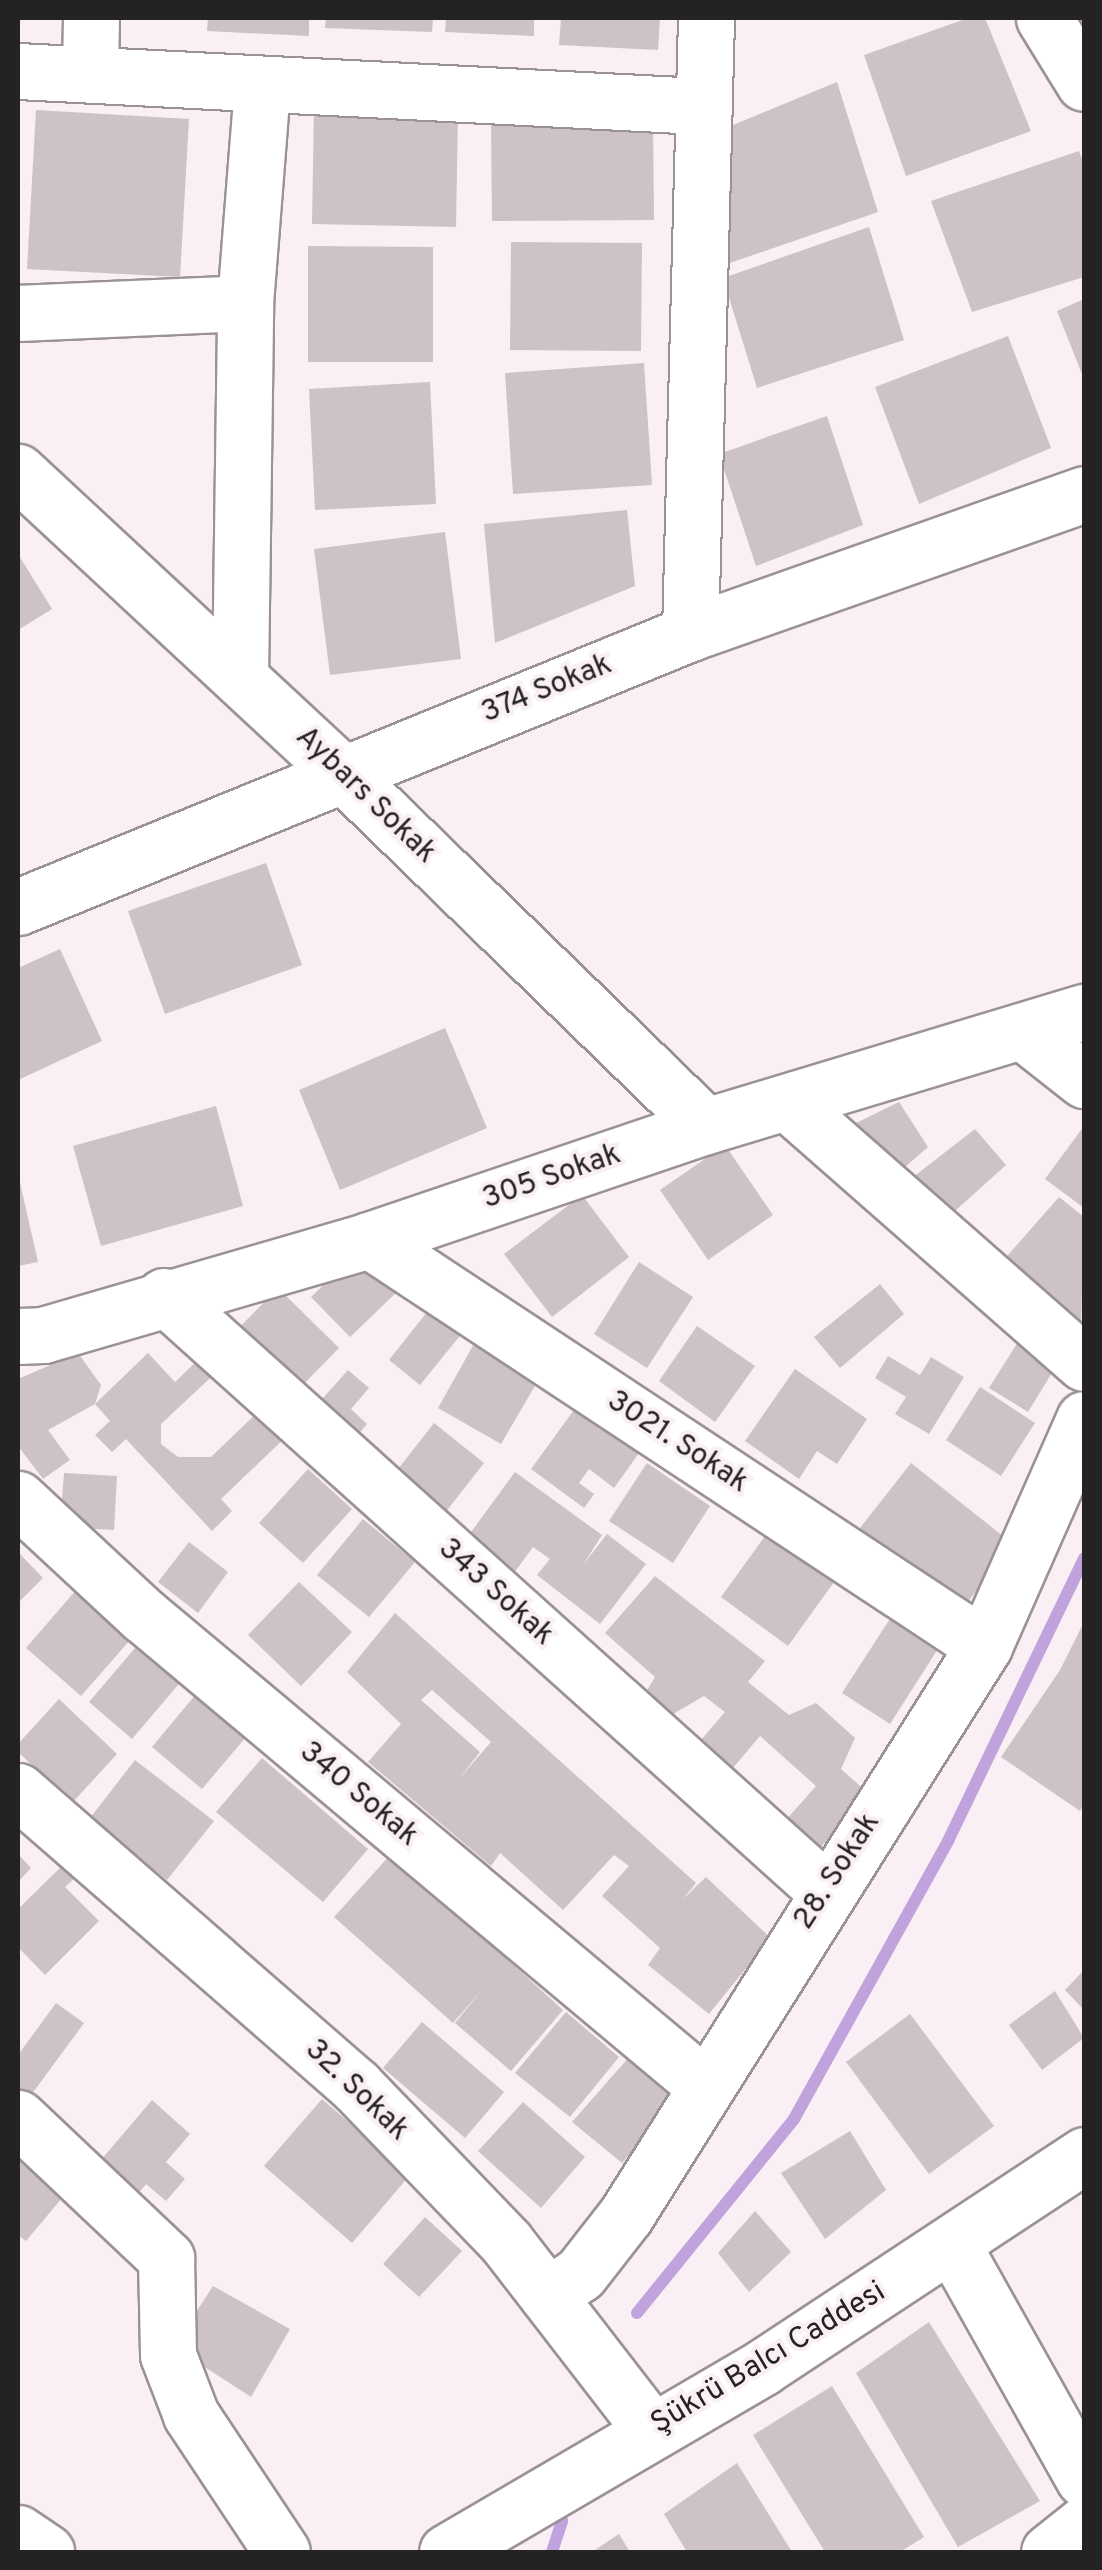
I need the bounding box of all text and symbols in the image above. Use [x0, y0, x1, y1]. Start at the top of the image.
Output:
street label: 374 Sokak [477, 648, 617, 732]
street label: Aybars Sokak [287, 720, 443, 872]
street label: 305 Sokak [478, 1138, 626, 1218]
street label: 3021. Sokak [600, 1384, 754, 1502]
street label: 343 Sokak [430, 1532, 560, 1654]
street label: 340 Sokak [291, 1735, 425, 1855]
street label: 28. Sokak [787, 1807, 889, 1937]
street label: 32. Sokak [296, 2033, 416, 2149]
street label: Şükrü Balcı Caddesi [645, 2275, 893, 2443]

